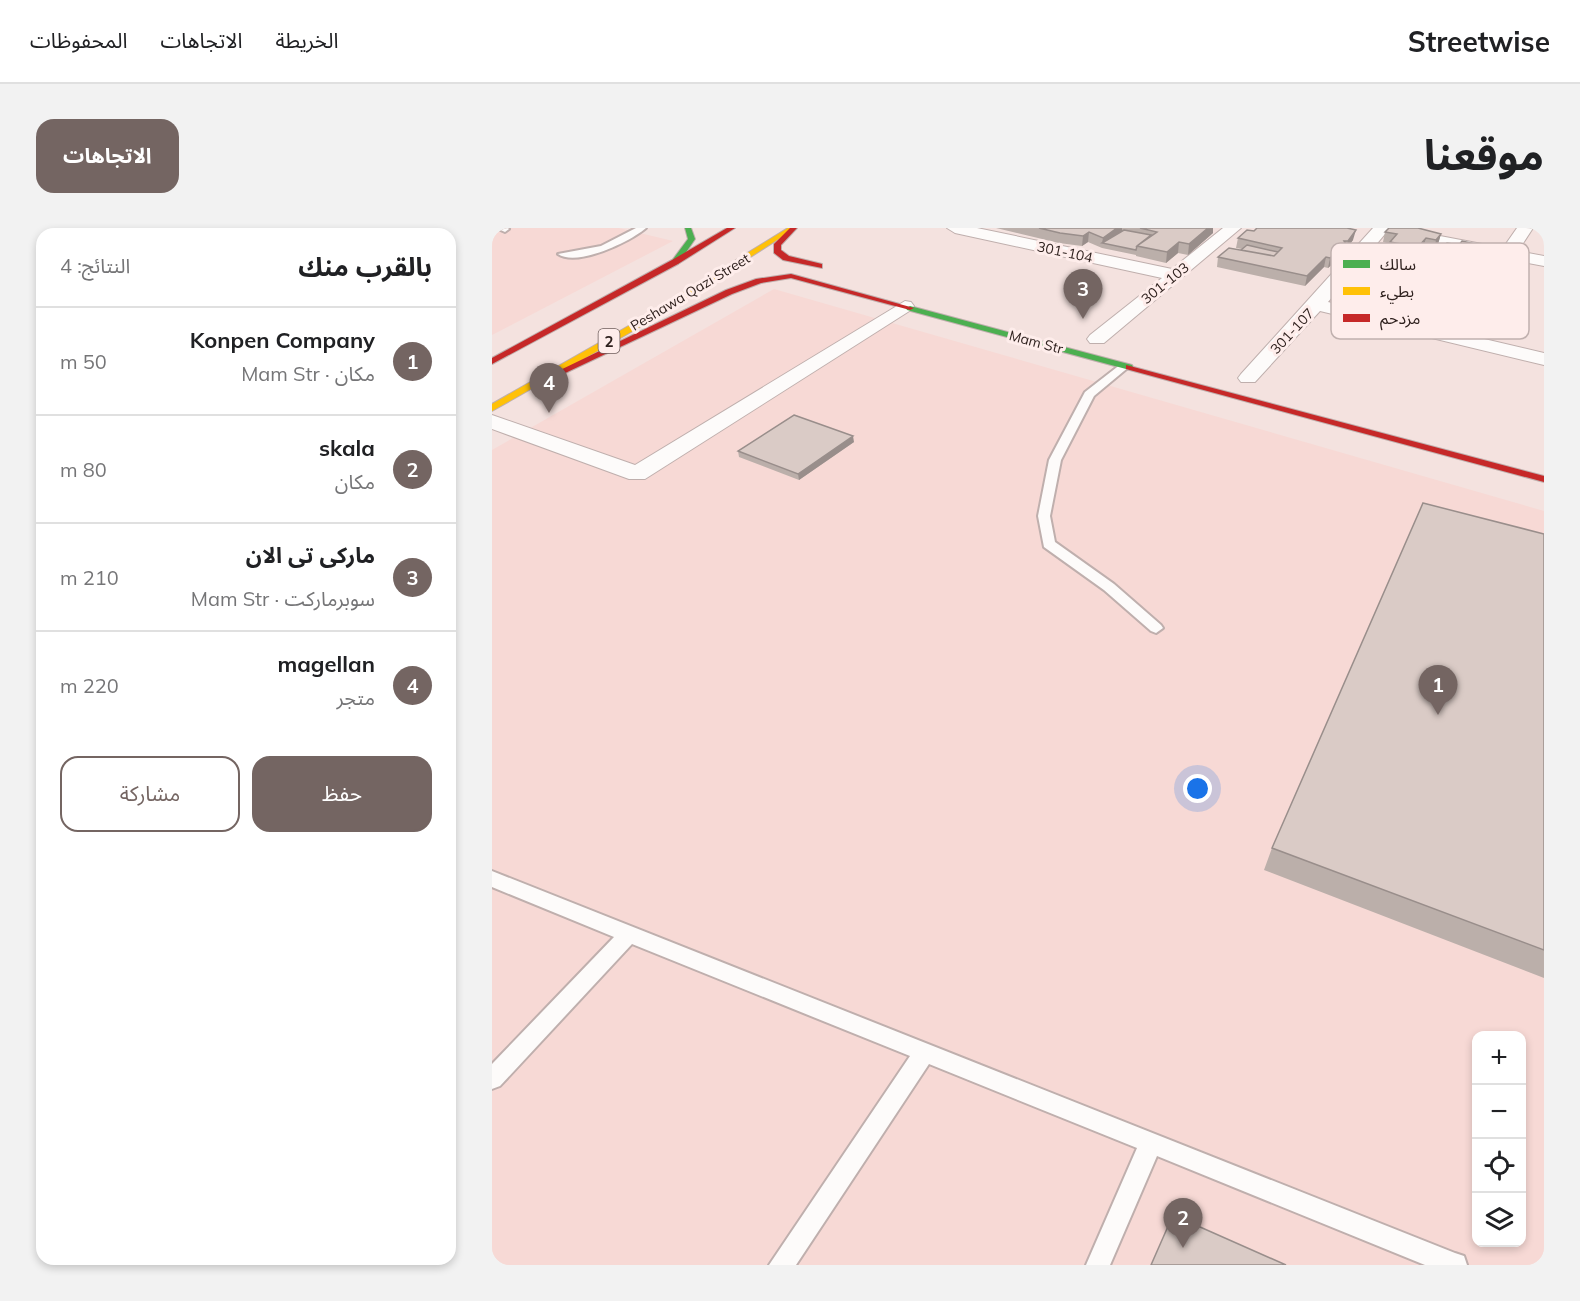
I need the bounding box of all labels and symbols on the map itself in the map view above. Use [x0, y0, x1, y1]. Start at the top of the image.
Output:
street label: 301-104 [1036, 237, 1095, 267]
legend [1331, 243, 1529, 339]
street label: Peshawa Qazi Street [627, 249, 753, 335]
text: سالك [1380, 254, 1416, 274]
street label: 301-103 [1137, 258, 1193, 308]
pin: 3 [1064, 270, 1102, 319]
text: بطيء [1380, 281, 1414, 304]
street label: 301-107 [1266, 304, 1318, 358]
text: مزدحم [1380, 308, 1420, 331]
street label: Mam Str [1007, 326, 1066, 358]
road number: 2 [598, 329, 620, 353]
pin: 4 [530, 364, 568, 413]
pin: 1 [1418, 666, 1458, 715]
your location [1183, 774, 1212, 803]
pin: 2 [1164, 1198, 1202, 1248]

